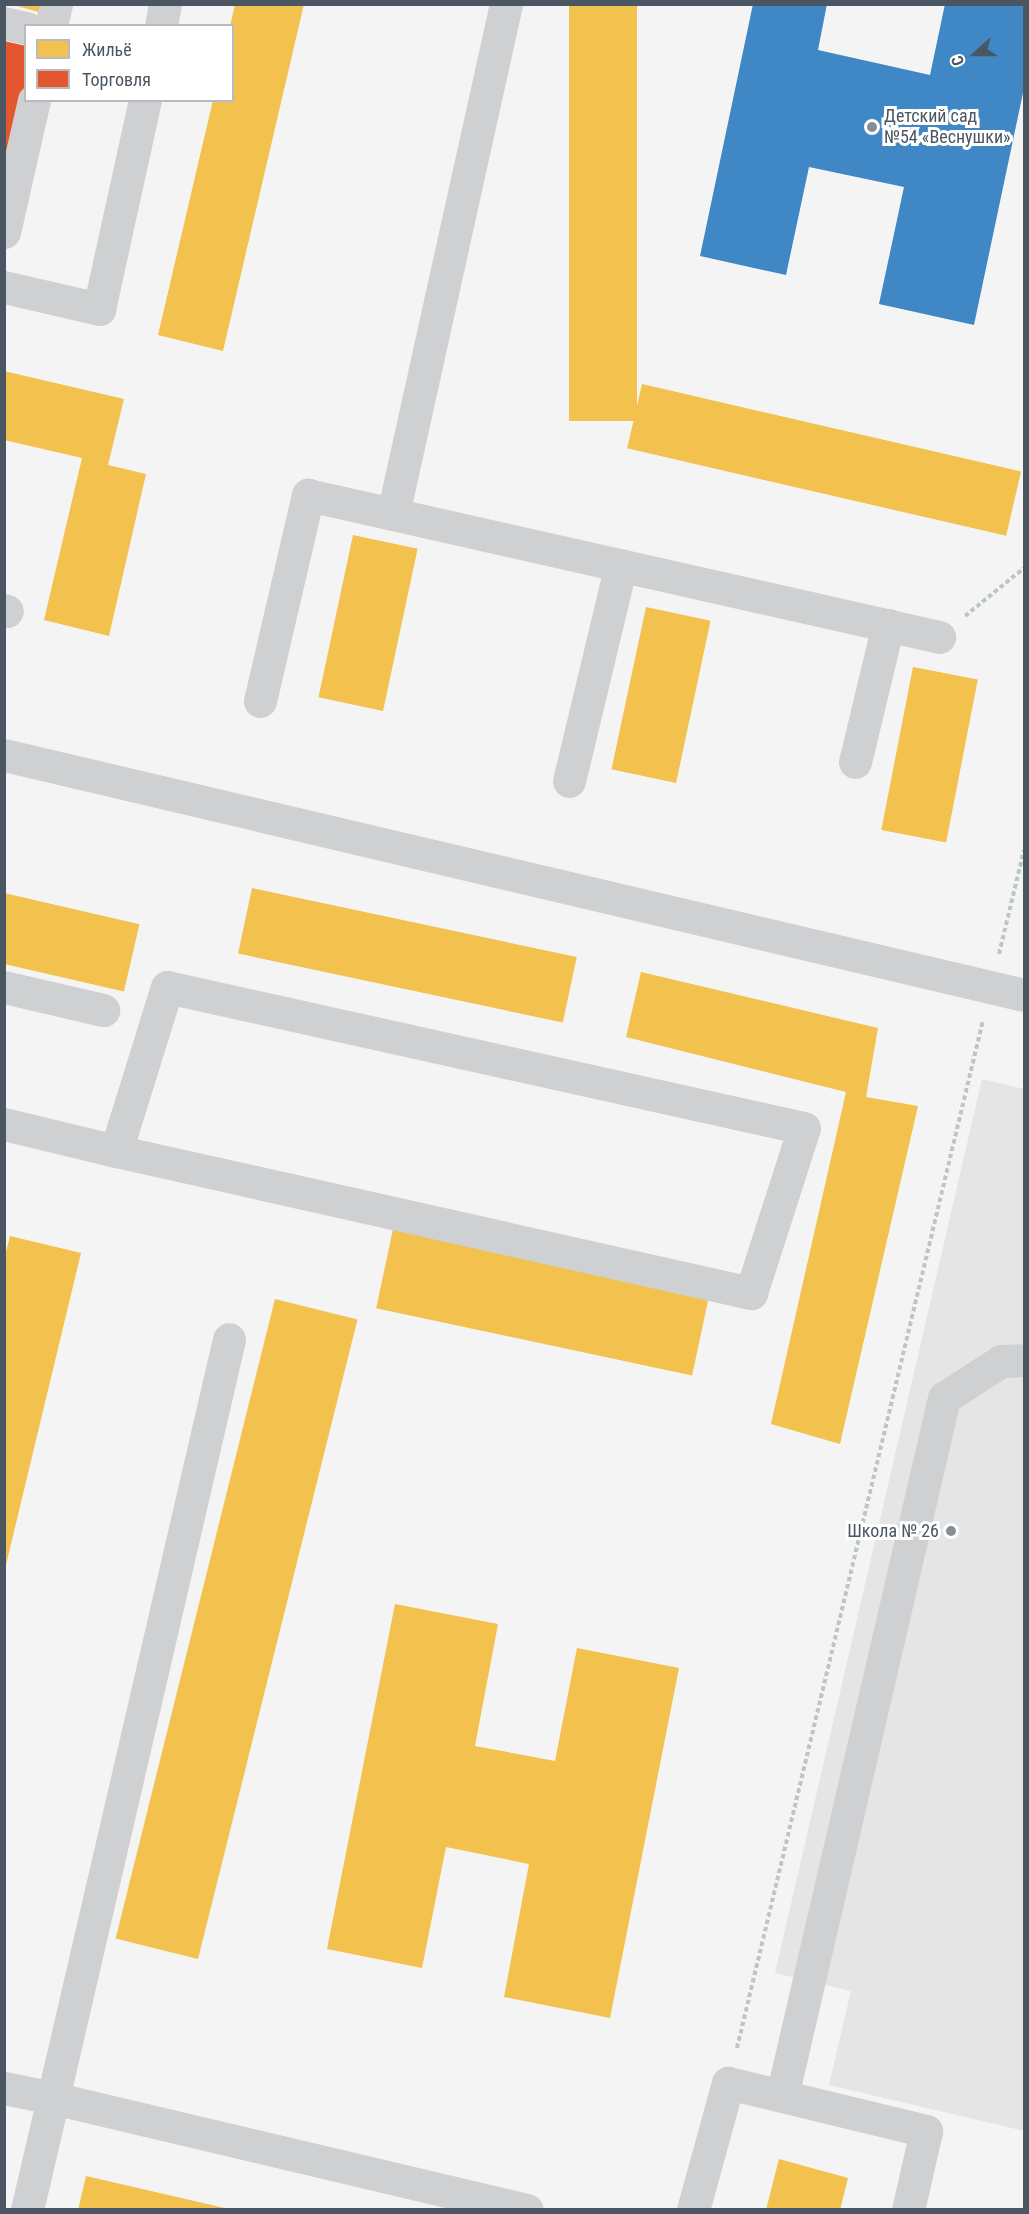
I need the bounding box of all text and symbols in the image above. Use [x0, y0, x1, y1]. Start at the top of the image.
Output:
legend [24, 24, 234, 102]
north arrow [945, 24, 1005, 84]
text: Жильё [82, 39, 132, 60]
text: С [947, 53, 968, 68]
text: Торговля [82, 69, 151, 90]
place label: Детский сад №54 «Веснушки» [884, 106, 1011, 148]
marker: Детский сад №54 «Веснушки» [865, 120, 879, 134]
place label: Школа № 26 [847, 1520, 939, 1542]
marker: Школа № 26 [944, 1524, 958, 1538]

